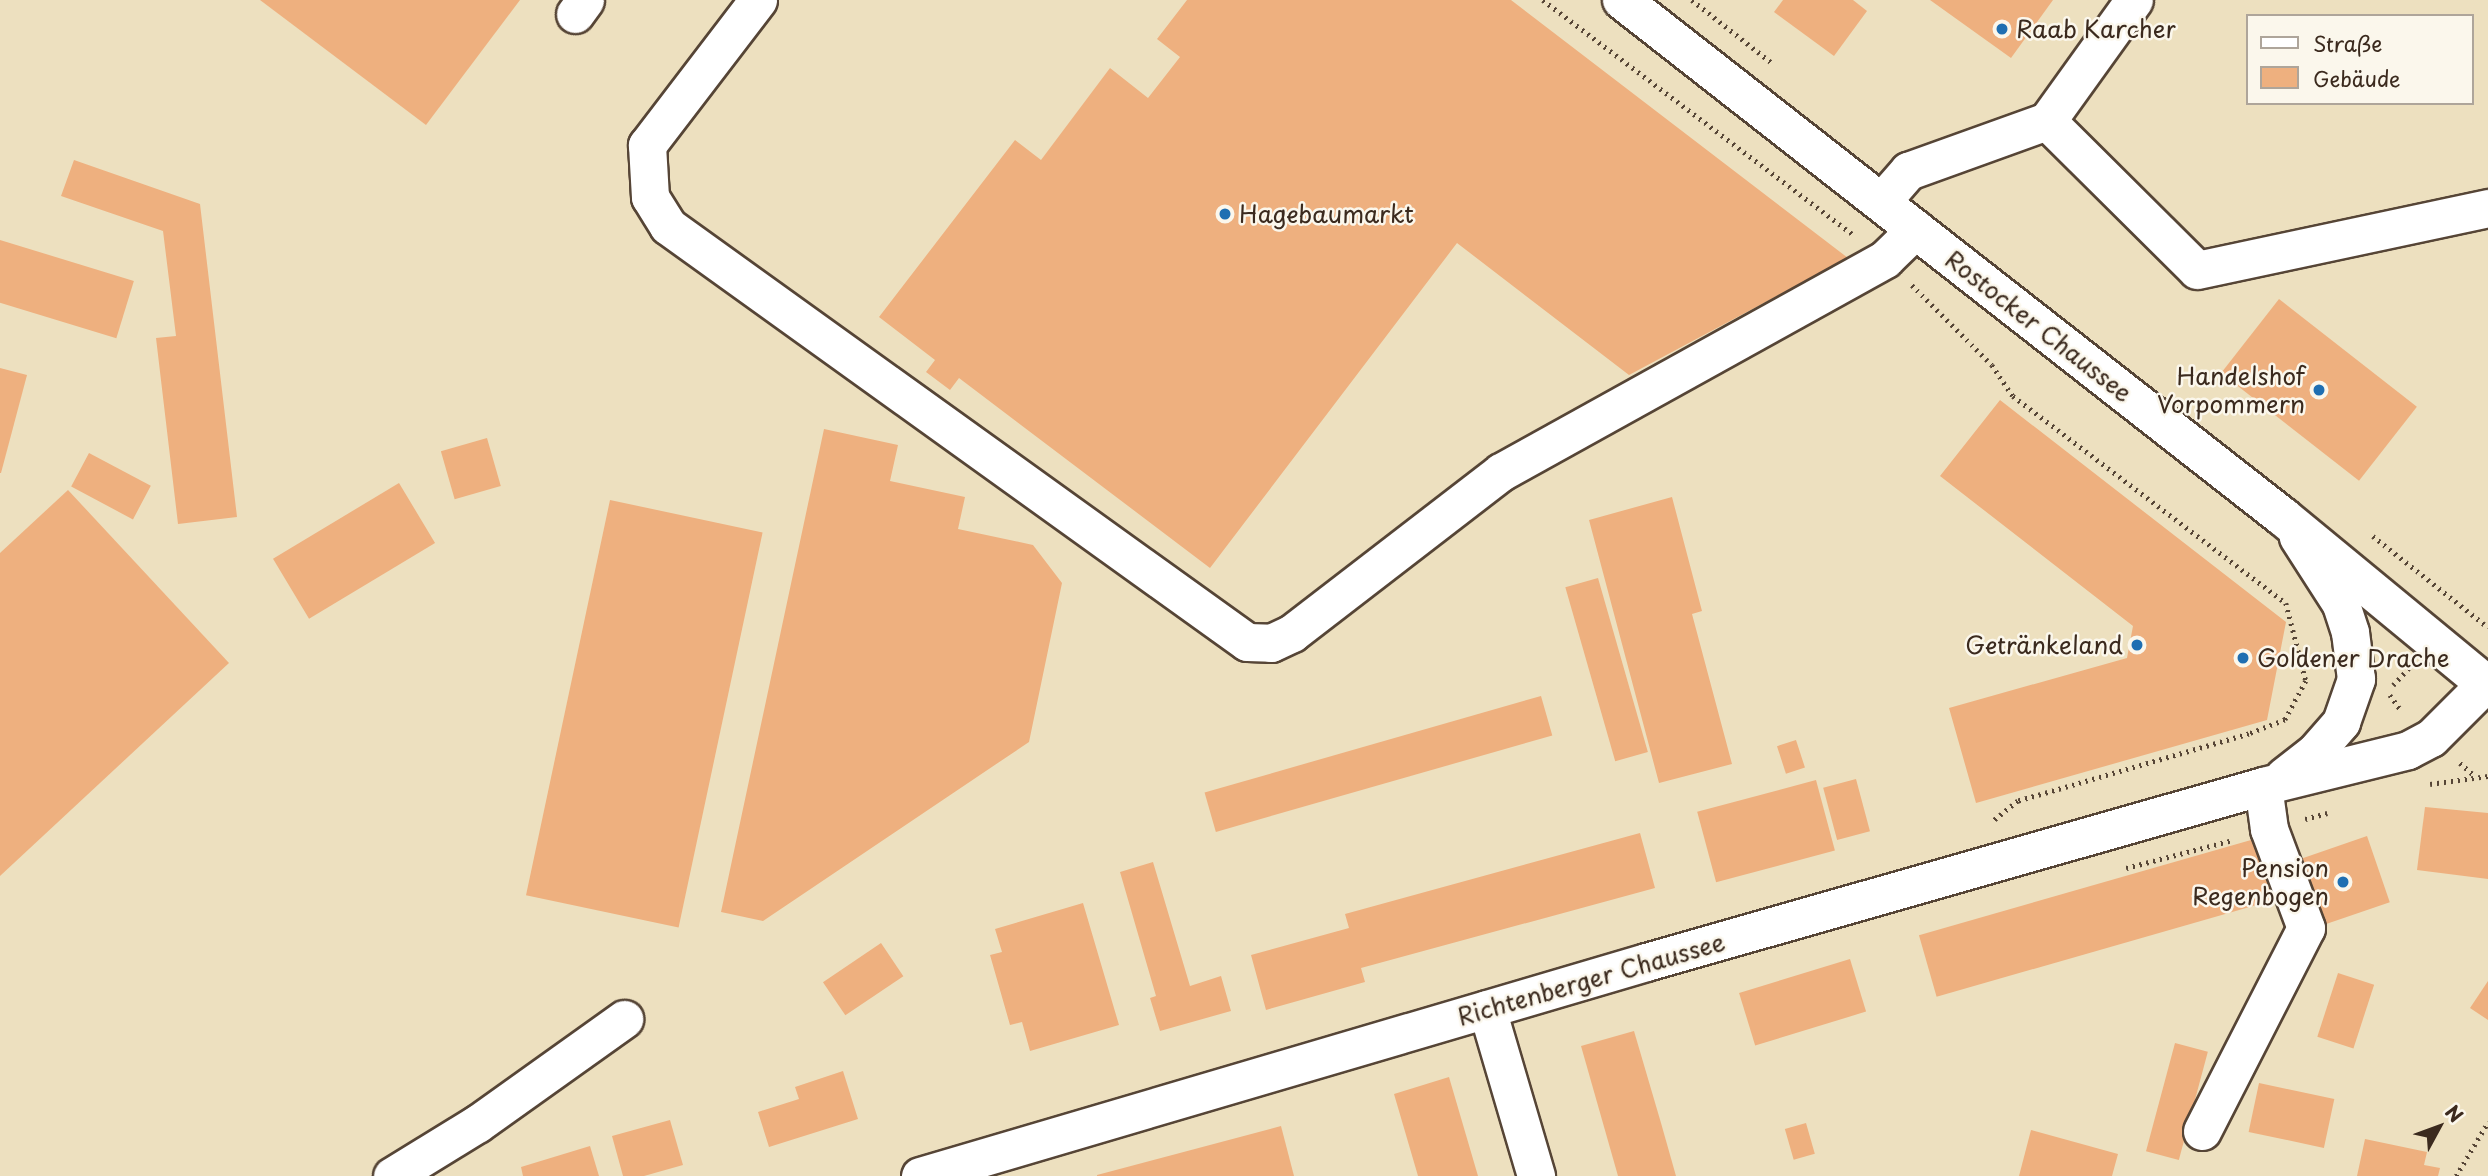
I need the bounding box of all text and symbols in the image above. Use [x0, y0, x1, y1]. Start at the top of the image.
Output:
legend [2246, 14, 2474, 105]
place label: Raab Karcher [2016, 15, 2177, 43]
marker: Raab Karcher [1994, 21, 2010, 37]
text: Straße [2313, 27, 2382, 59]
text: Gebäude [2313, 62, 2400, 94]
place label: Hagebaumarkt [1239, 200, 1414, 228]
marker: Hagebaumarkt [1217, 206, 1233, 222]
street label: Rostocker Chaussee [1940, 244, 2138, 408]
place label: Handelshof Vorpommern [2157, 362, 2305, 418]
marker: Handelshof Vorpommern [2311, 382, 2327, 398]
place label: Getränkeland [1965, 631, 2123, 659]
marker: Getränkeland [2129, 637, 2145, 653]
place label: Goldener Drache [2257, 644, 2451, 672]
marker: Goldener Drache [2235, 650, 2251, 666]
place label: Pension Regenbogen [2192, 854, 2329, 910]
marker: Pension Regenbogen [2335, 874, 2351, 890]
street label: Richtenberger Chaussee [1454, 927, 1728, 1031]
north arrow [2404, 1092, 2474, 1162]
text: N [2439, 1098, 2470, 1128]

